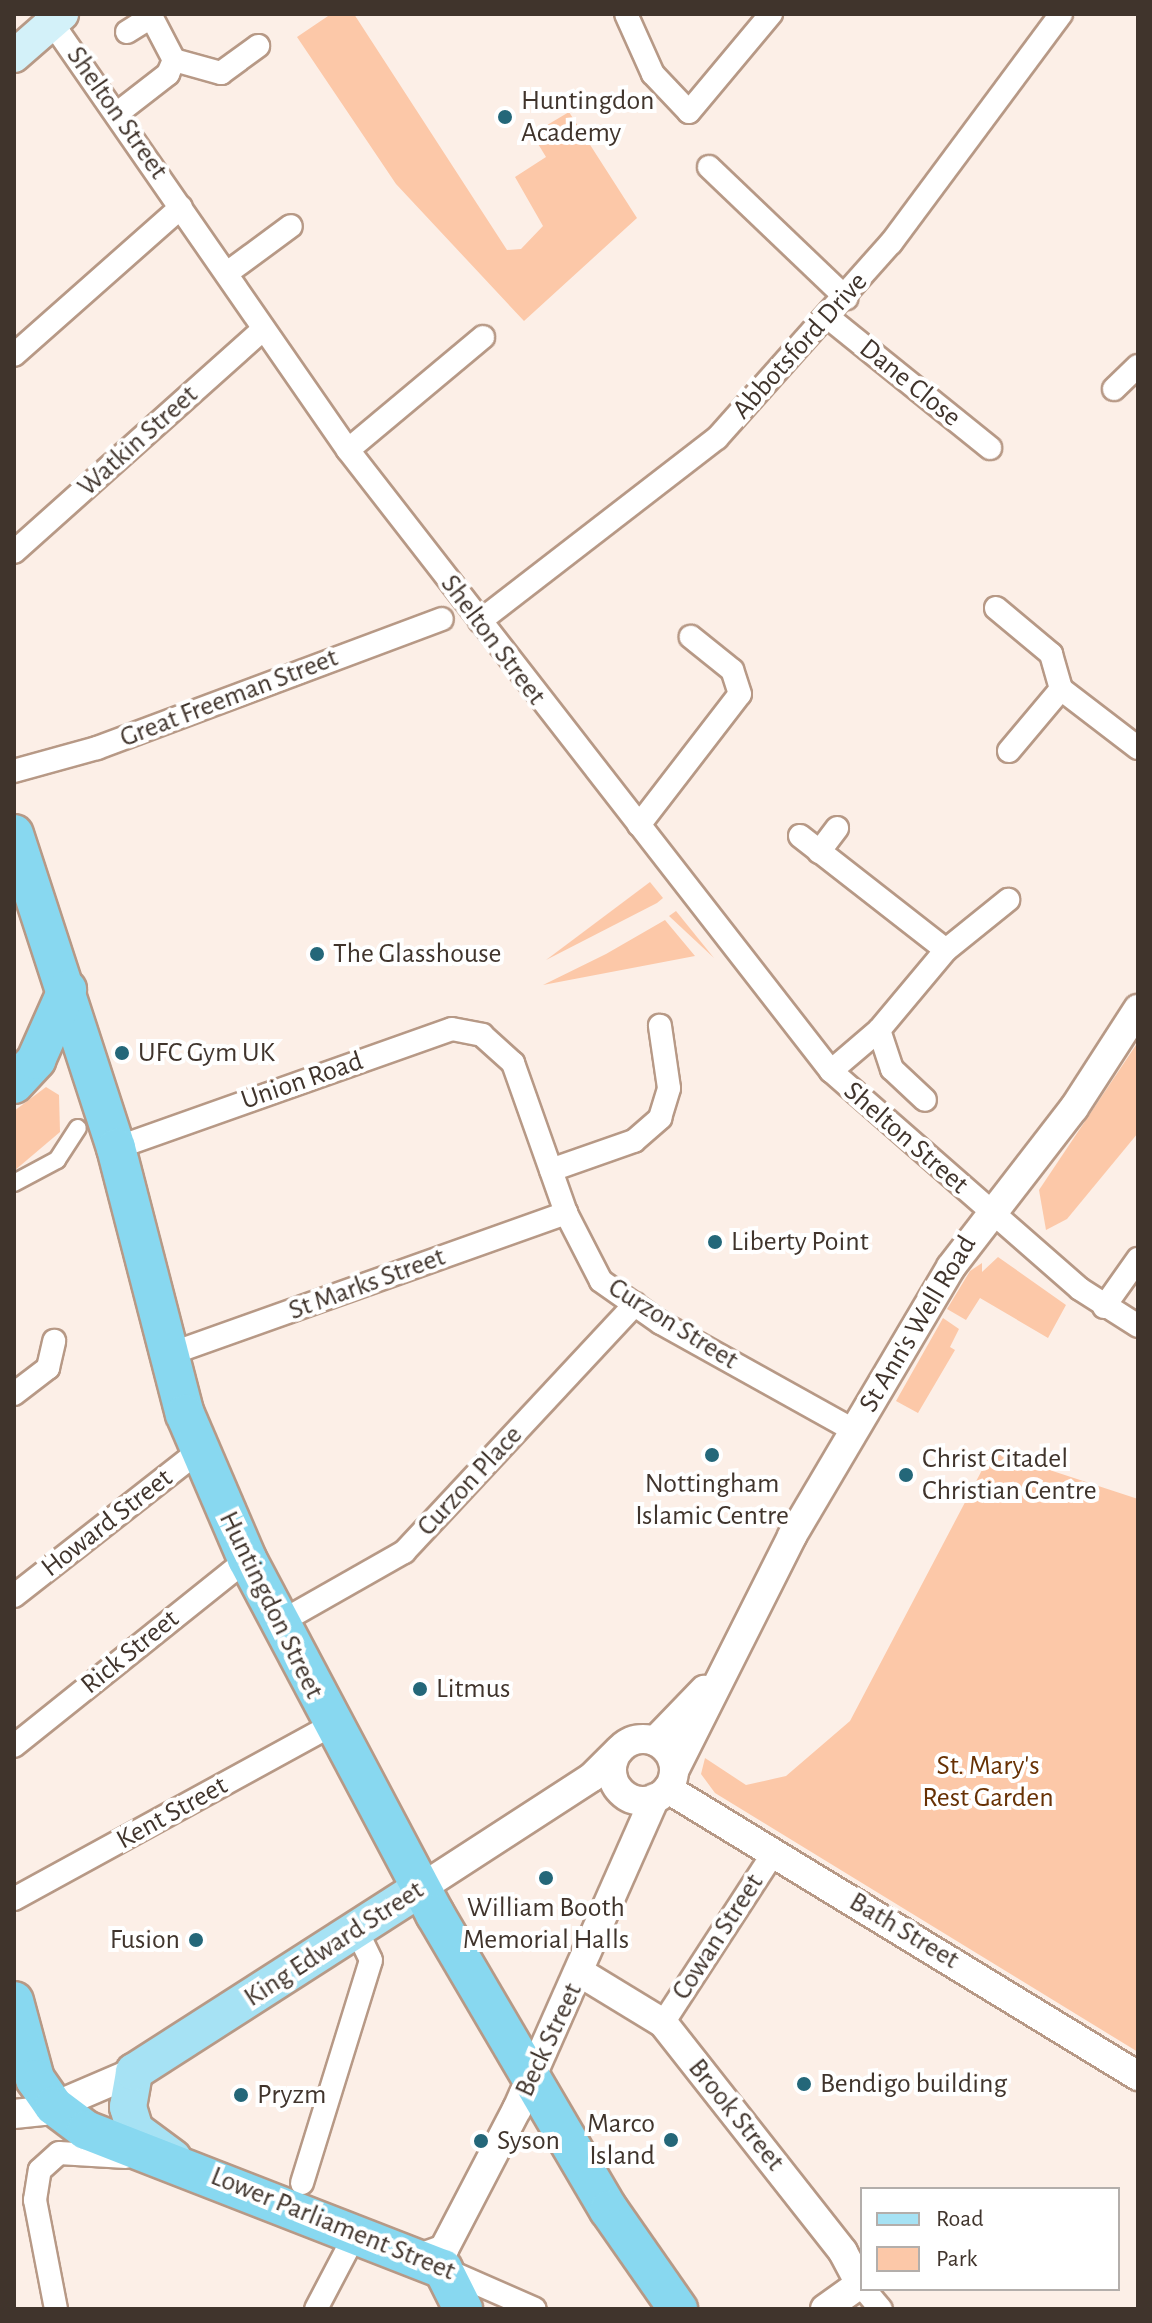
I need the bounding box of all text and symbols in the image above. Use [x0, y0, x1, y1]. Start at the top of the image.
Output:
street label: Shelton Street [59, 40, 175, 186]
place label: Huntingdon Academy [521, 84, 655, 150]
marker: Huntingdon Academy [496, 108, 514, 126]
street label: Abbotsford Drive [725, 266, 875, 426]
street label: Dane Close [852, 332, 968, 434]
street label: Watkin Street [71, 378, 205, 504]
street label: Shelton Street [433, 568, 553, 712]
street label: Great Freeman Street [115, 641, 343, 755]
place label: The Glasshouse [333, 937, 501, 971]
marker: The Glasshouse [308, 945, 326, 963]
place label: UFC Gym UK [138, 1036, 275, 1070]
marker: UFC Gym UK [113, 1044, 131, 1062]
street label: Union Road [237, 1045, 367, 1117]
street label: Shelton Street [837, 1075, 975, 1201]
place label: Liberty Point [731, 1225, 869, 1259]
street label: St Ann's Well Road [852, 1230, 984, 1418]
marker: Liberty Point [706, 1233, 724, 1251]
street label: St Marks Street [284, 1240, 450, 1328]
street label: Curzon Street [602, 1271, 744, 1377]
street label: Curzon Place [410, 1419, 530, 1543]
place label: Christ Citadel Christian Centre [922, 1442, 1097, 1508]
marker: Nottingham Islamic Centre [703, 1446, 721, 1464]
street label: Howard Street [35, 1461, 179, 1585]
marker: Christ Citadel Christian Centre [897, 1466, 915, 1484]
place label: Nottingham Islamic Centre [635, 1467, 789, 1533]
street label: Huntingdon Street [211, 1506, 331, 1704]
street label: Rick Street [74, 1602, 186, 1702]
place label: Litmus [436, 1672, 510, 1706]
marker: Litmus [411, 1680, 429, 1698]
park label: St. Mary's Rest Garden [922, 1749, 1054, 1815]
street label: Kent Street [111, 1769, 233, 1857]
street label: Cowan Street [665, 1868, 771, 2006]
marker: William Booth Memorial Halls [537, 1869, 555, 1887]
street label: King Edward Street [238, 1873, 430, 2015]
street label: Bath Street [843, 1885, 965, 1977]
place label: William Booth Memorial Halls [463, 1891, 629, 1957]
place label: Fusion [110, 1923, 180, 1957]
marker: Fusion [187, 1931, 205, 1949]
street label: Beck Street [508, 1978, 590, 2102]
street label: Brook Street [681, 2052, 791, 2178]
place label: Bendigo building [820, 2067, 1007, 2101]
marker: Bendigo building [795, 2075, 813, 2093]
place label: Pryzm [257, 2078, 326, 2112]
marker: Pryzm [232, 2086, 250, 2104]
place label: Marco Island [587, 2107, 655, 2173]
place label: Syson [497, 2124, 560, 2158]
marker: Marco Island [662, 2131, 680, 2149]
marker: Syson [472, 2132, 490, 2150]
street label: Lower Parliament Street [206, 2160, 460, 2288]
legend [860, 2187, 1120, 2291]
text: Road [936, 2207, 984, 2231]
text: Park [936, 2247, 977, 2271]

